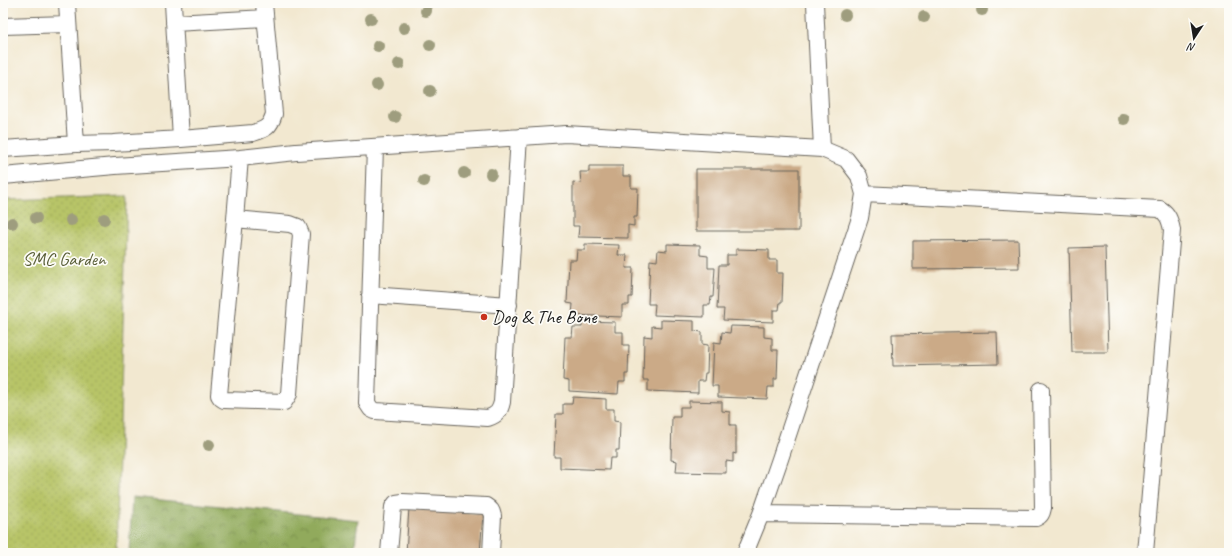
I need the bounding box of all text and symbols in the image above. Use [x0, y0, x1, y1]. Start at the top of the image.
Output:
north arrow [1174, 18, 1214, 58]
text: N [1185, 40, 1197, 55]
park label: SMC Garden [22, 247, 107, 271]
place label: Dog & The Bone [492, 305, 598, 329]
marker: Dog & The Bone [479, 312, 489, 322]

